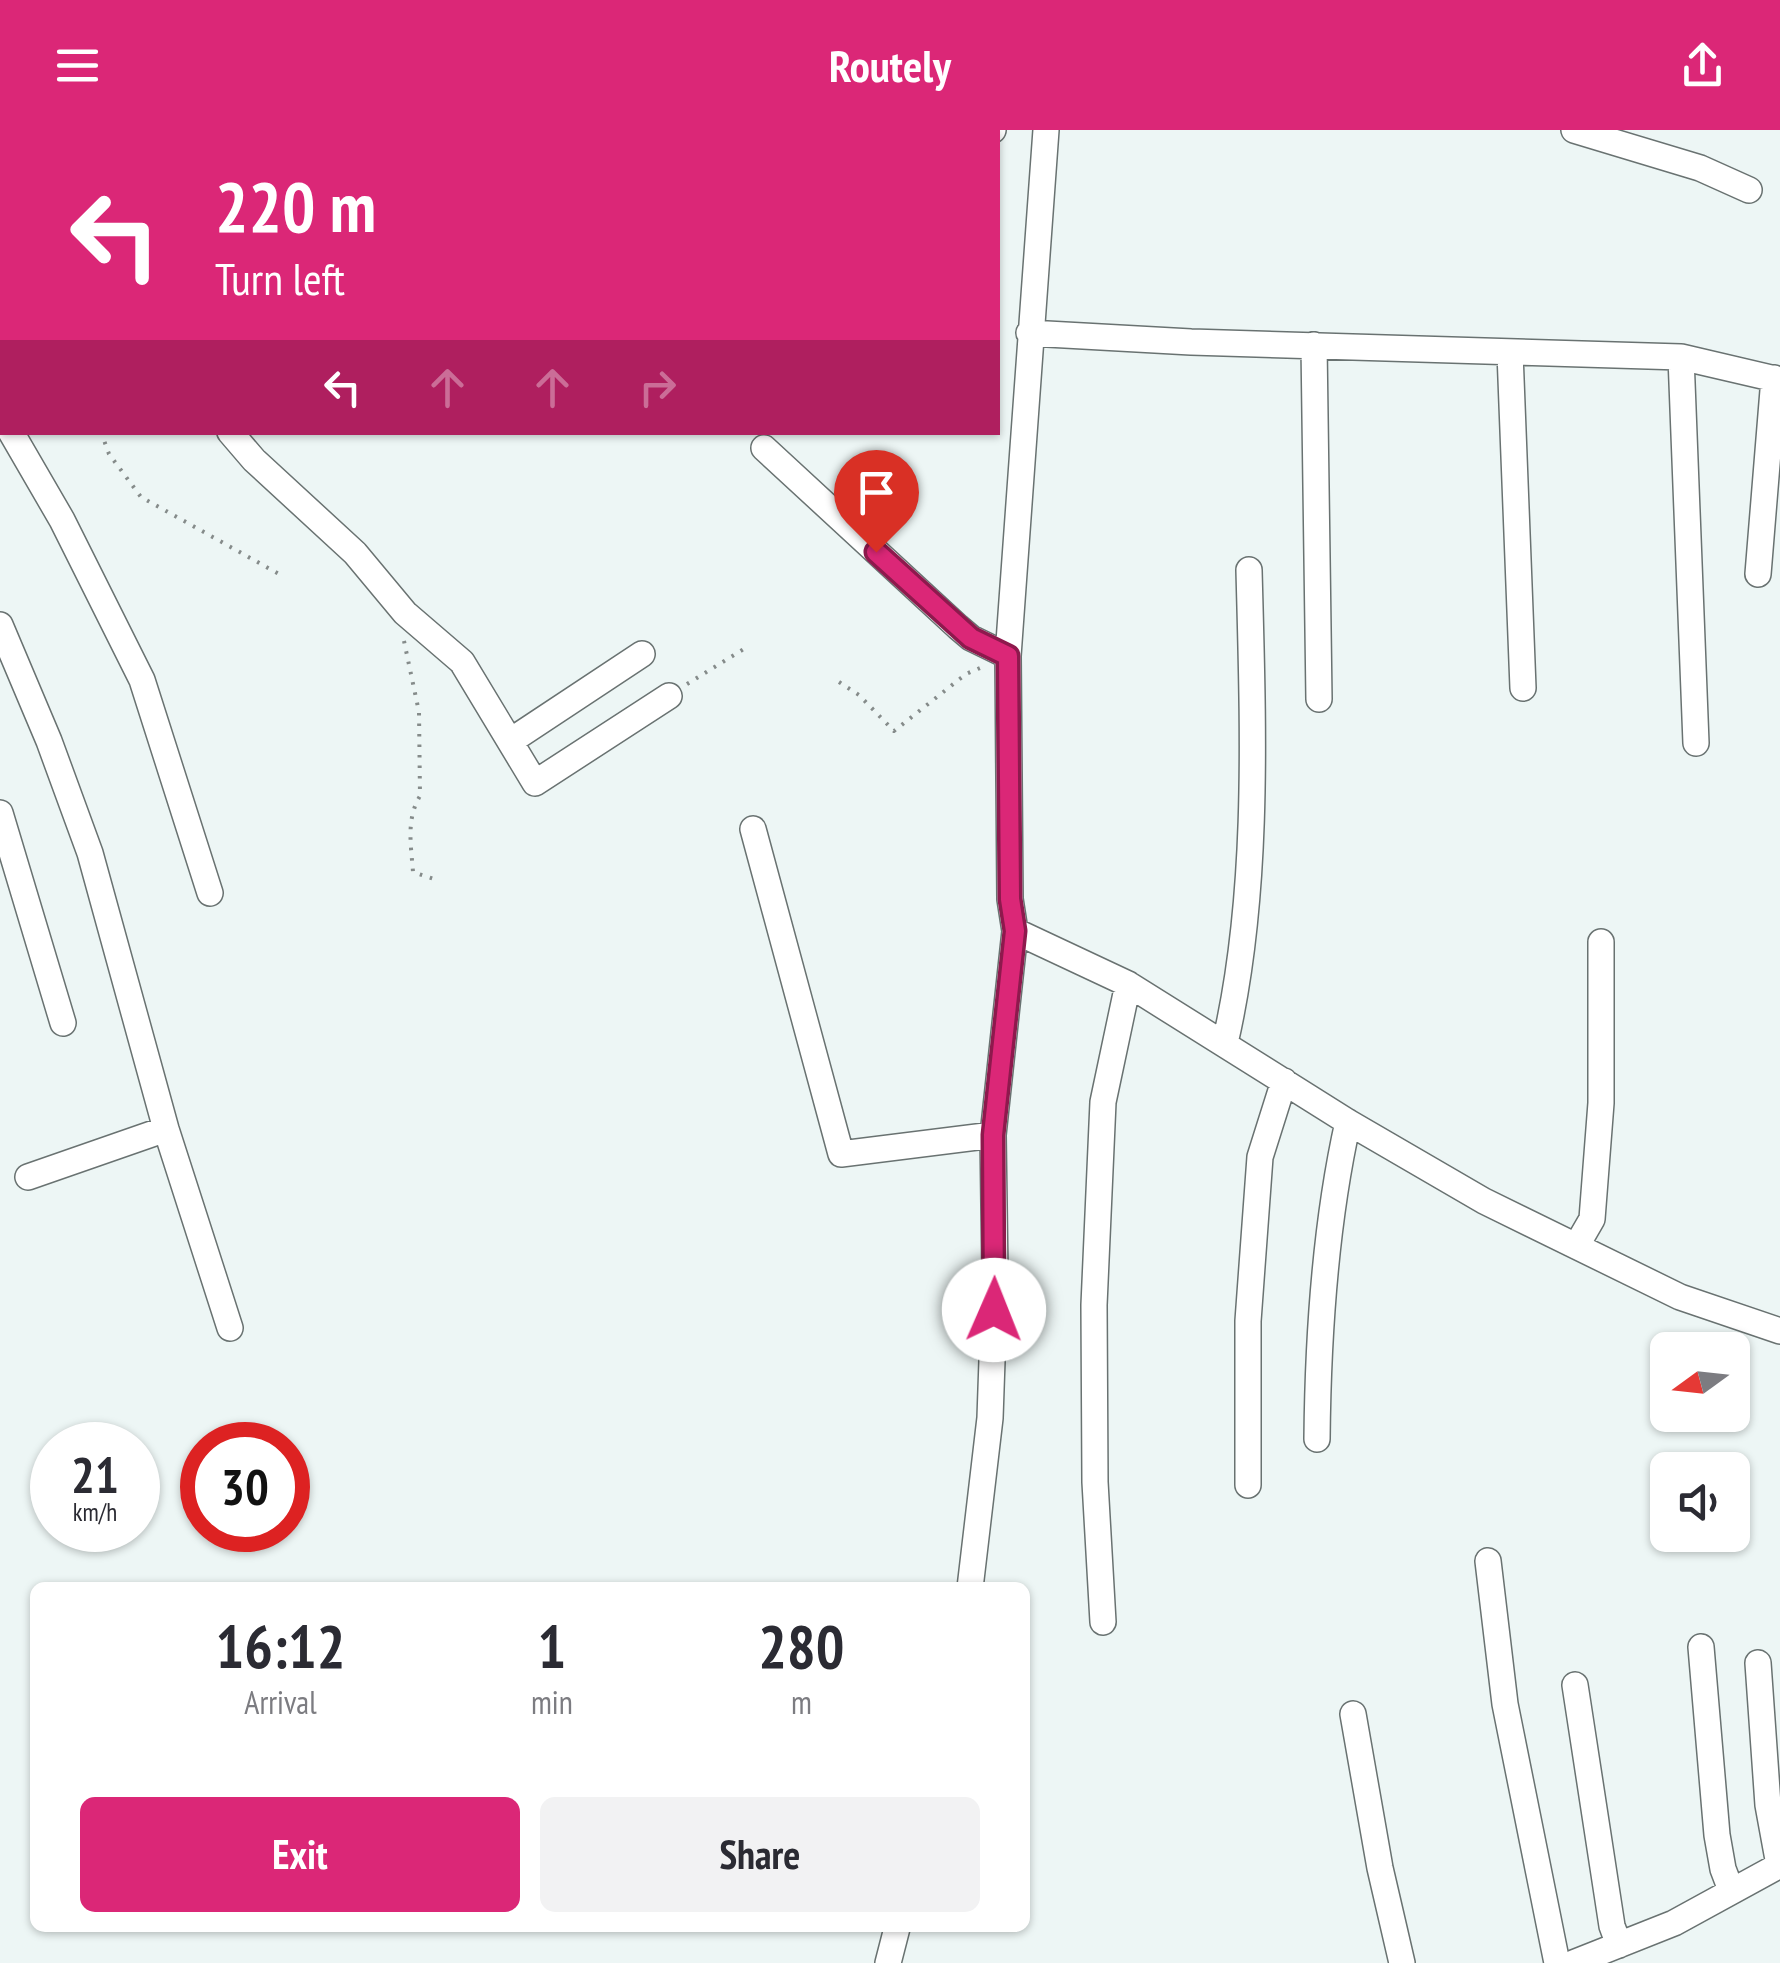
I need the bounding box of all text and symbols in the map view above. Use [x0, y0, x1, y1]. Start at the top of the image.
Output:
text: Routely [829, 36, 951, 94]
icon: menu [50, 38, 105, 93]
icon: share [1675, 38, 1730, 93]
text: 220 m [215, 161, 376, 251]
icon: left [50, 170, 180, 300]
text: Turn left [215, 249, 345, 307]
icon: left [315, 360, 370, 415]
icon: ahead [420, 360, 475, 415]
icon: ahead [525, 360, 580, 415]
icon: right [630, 360, 685, 415]
pin [834, 450, 919, 553]
icon: arrive [849, 465, 904, 520]
position arrow [942, 1258, 1046, 1362]
north arrow [1650, 1332, 1750, 1432]
map controls [1650, 1332, 1750, 1552]
speed limit sign: 30 [180, 1422, 310, 1552]
text: 21 [71, 1442, 119, 1507]
button: sound [1650, 1452, 1750, 1552]
text: km/h [73, 1496, 117, 1528]
text: 16:12 [216, 1607, 345, 1685]
text: 1 [538, 1607, 566, 1685]
text: 280 [758, 1607, 844, 1685]
text: Arrival [244, 1681, 317, 1723]
text: min [531, 1681, 573, 1723]
text: m [791, 1681, 812, 1723]
button: Exit [80, 1797, 520, 1912]
button: Share [540, 1797, 980, 1912]

